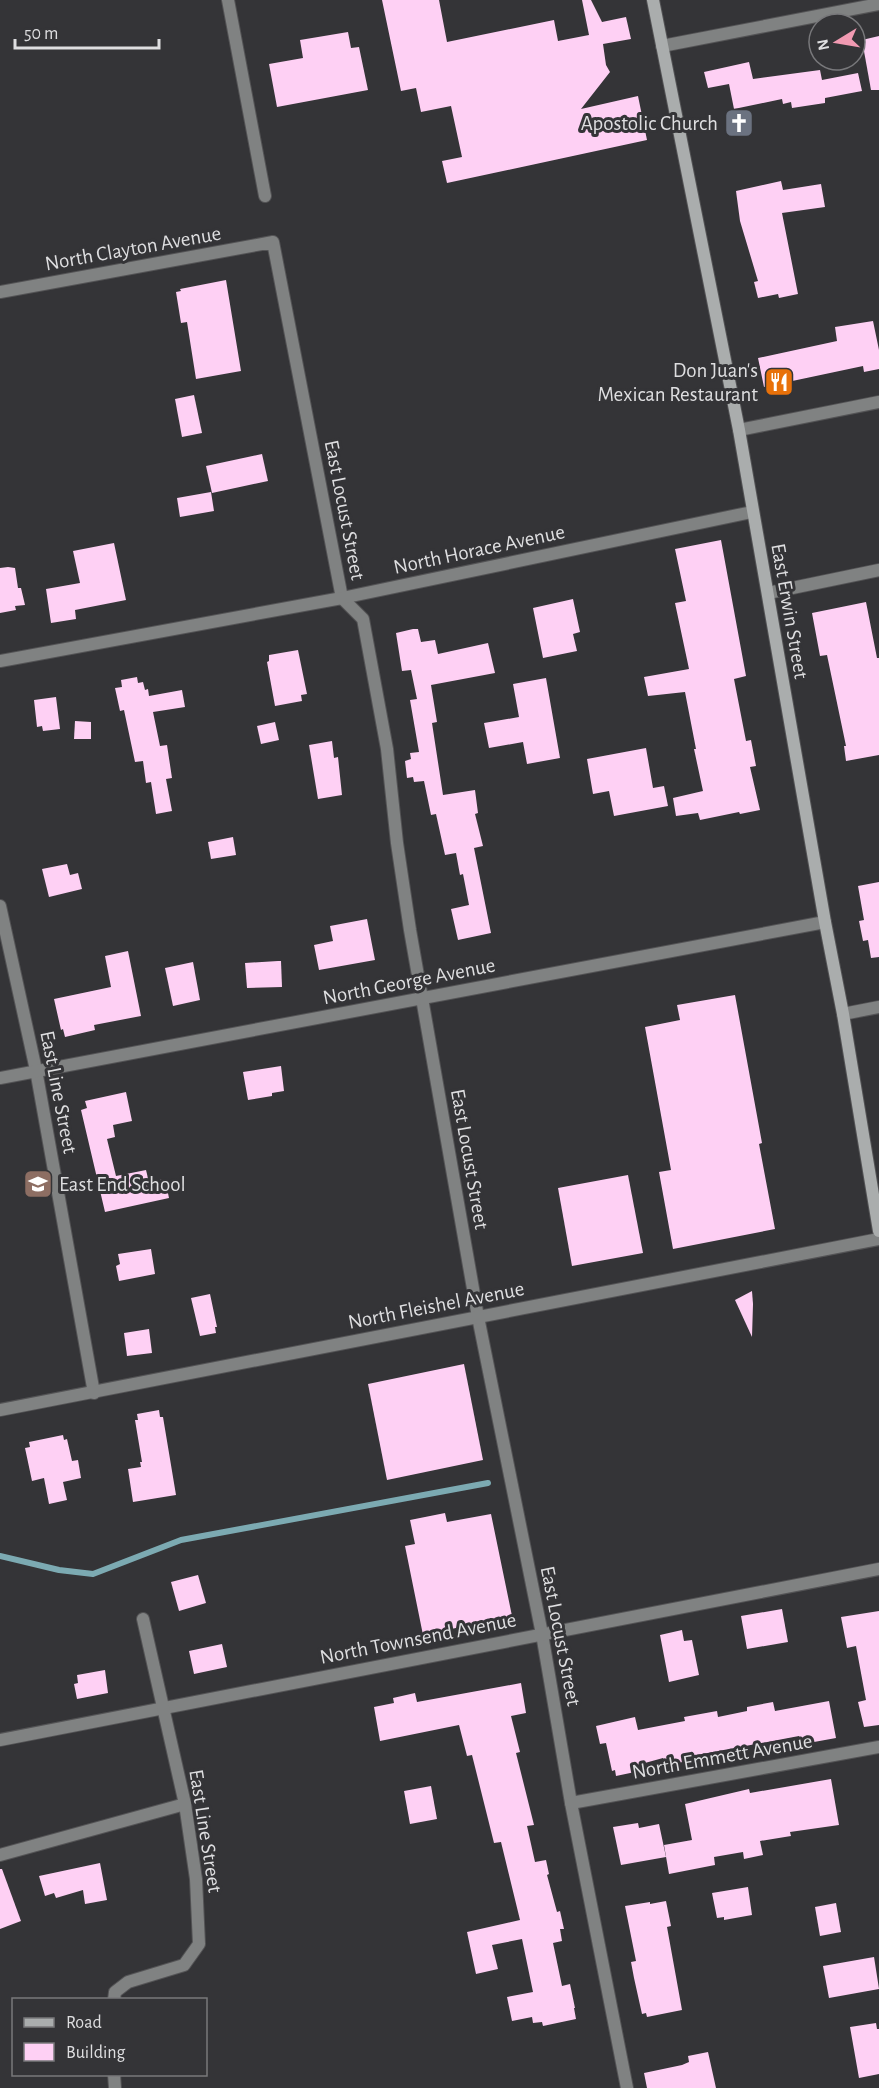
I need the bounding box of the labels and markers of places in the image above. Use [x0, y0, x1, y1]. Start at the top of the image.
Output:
church icon: Apostolic Church [723, 107, 755, 139]
place label: Apostolic Church [581, 113, 718, 134]
place label: Don Juan's Mexican Restaurant [597, 360, 758, 405]
restaurant icon: Don Juan's Mexican Restaurant [763, 366, 795, 398]
school or university icon: East End School [22, 1168, 54, 1200]
place label: East End School [59, 1174, 186, 1195]

